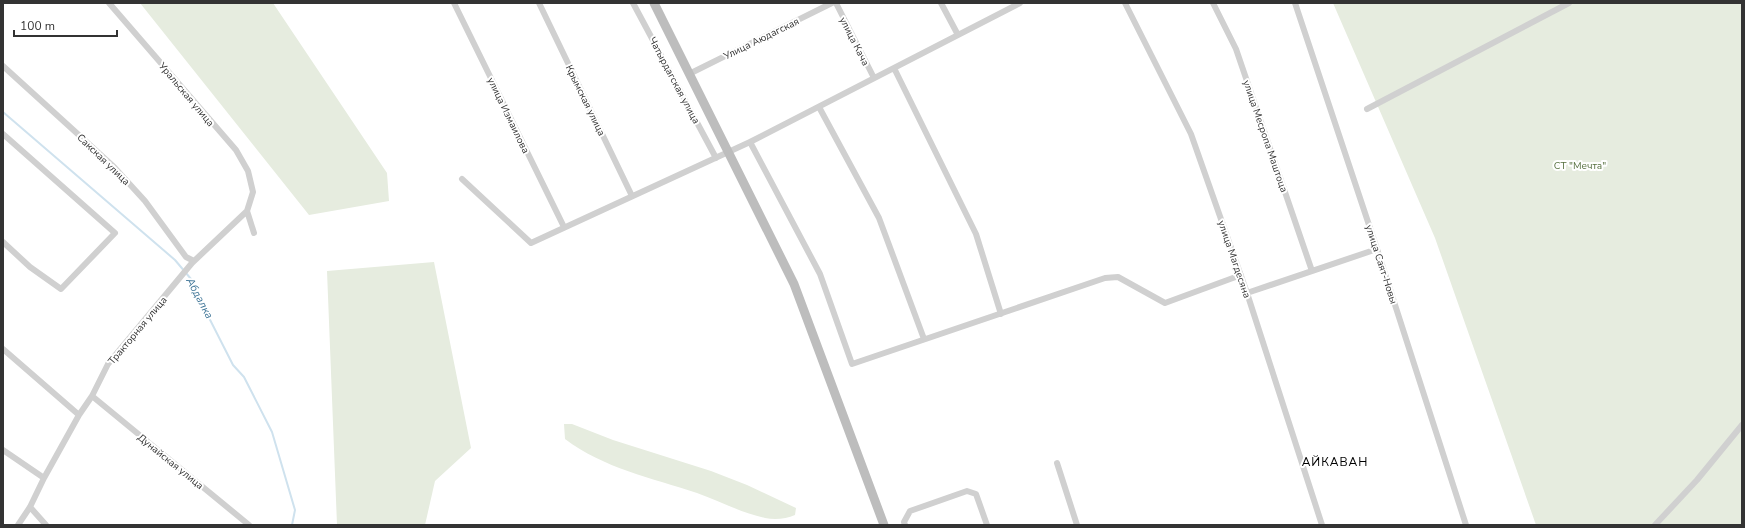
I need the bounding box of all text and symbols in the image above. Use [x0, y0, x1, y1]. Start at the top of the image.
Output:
scale bar [14, 12, 117, 38]
street label: Улица Аюдагская [720, 15, 802, 64]
street label: улица Кача [836, 15, 872, 68]
text: 100 m [20, 18, 55, 34]
street label: Чатырдагская улица [645, 34, 703, 126]
street label: Уральская улица [155, 59, 217, 130]
street label: Крымская улица [562, 63, 608, 138]
street label: улица Измаилова [484, 75, 533, 156]
street label: улица Месропа Маштоца [1239, 78, 1291, 194]
street label: Сакская улица [74, 131, 133, 189]
park label: СТ "Мечта" [1554, 159, 1606, 173]
street label: улица Магдесяна [1214, 219, 1254, 300]
street label: улица Саят-Новы [1362, 223, 1400, 306]
water label: Абдалка [182, 274, 217, 321]
street label: Тракторная улица [105, 294, 170, 368]
street label: Дунайская улица [134, 431, 206, 493]
district label: АЙКАВАН [1302, 454, 1368, 470]

